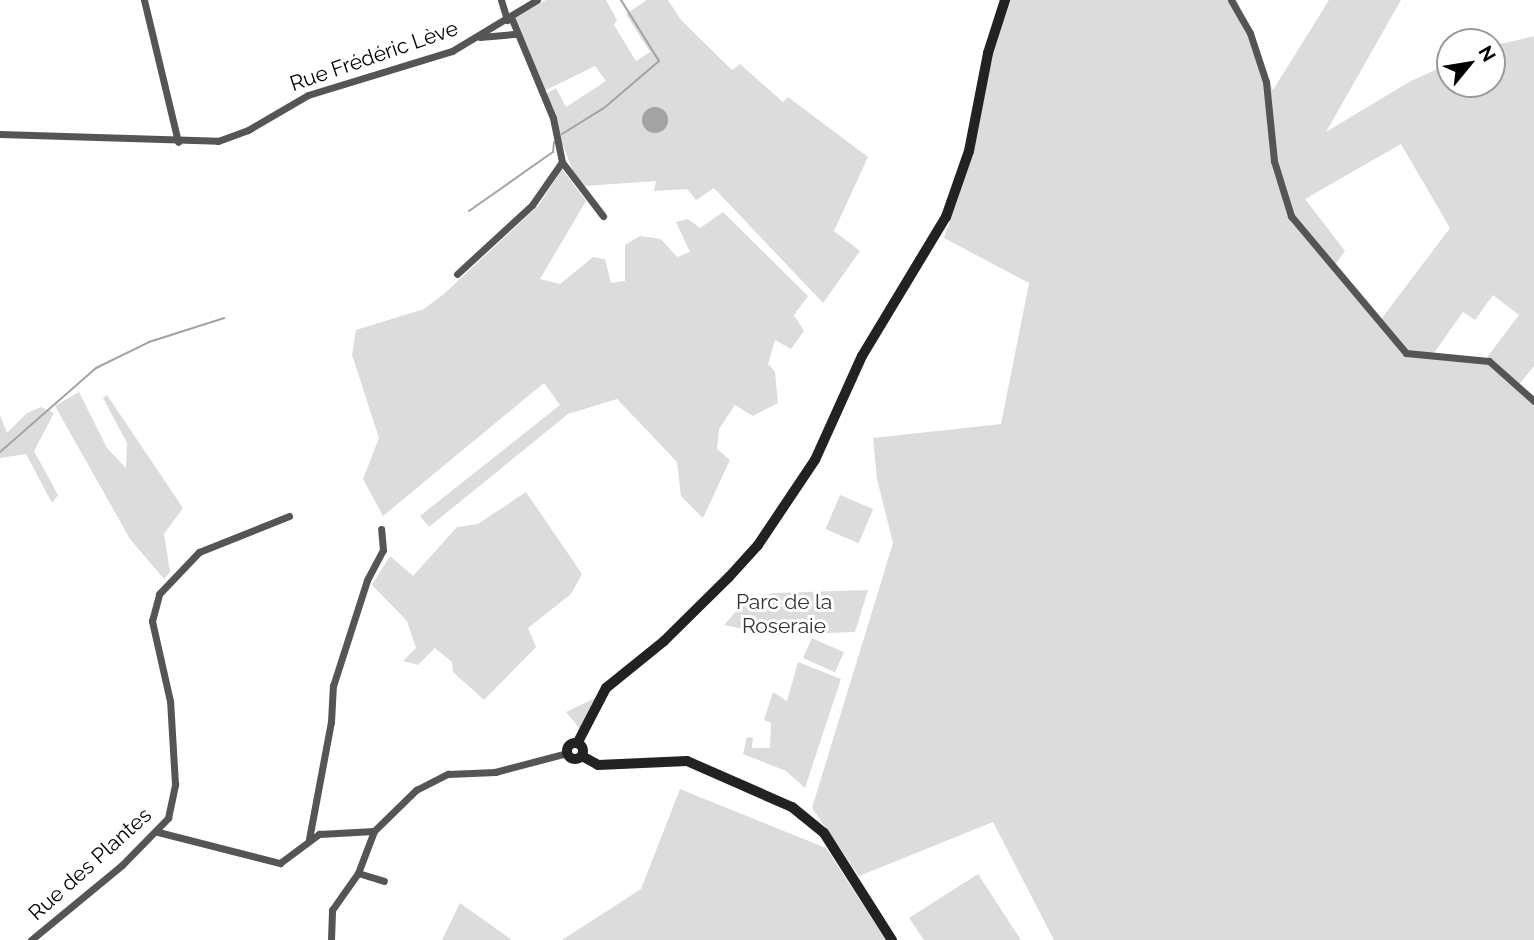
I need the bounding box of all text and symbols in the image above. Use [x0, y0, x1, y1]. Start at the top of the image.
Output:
street label: Rue Frédéric Lève [287, 15, 461, 97]
north arrow [1436, 28, 1506, 98]
text: N [1474, 42, 1501, 65]
park label: Parc de la Roseraie [736, 589, 832, 639]
street label: Rue des Plantes [24, 802, 156, 926]

